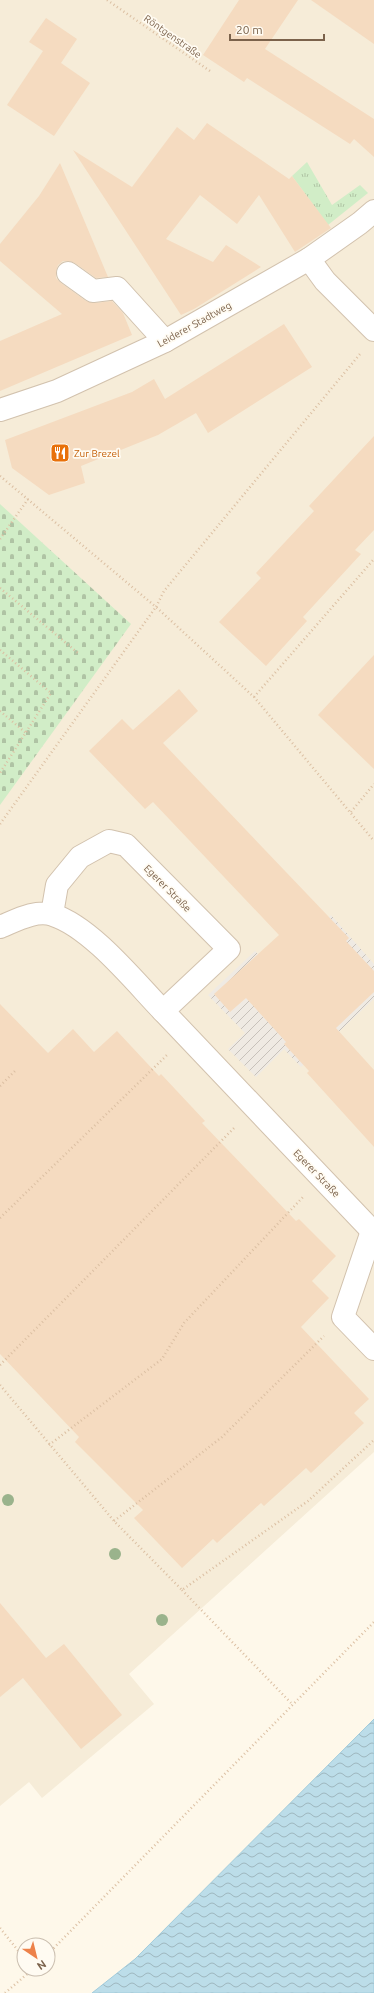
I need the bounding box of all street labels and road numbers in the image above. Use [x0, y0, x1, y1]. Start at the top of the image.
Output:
street label: Röntgenstraße [142, 13, 203, 60]
street label: Leiderer Stadtweg [155, 300, 233, 349]
street label: Egerer Straße [142, 863, 193, 914]
street label: Egerer Straße [291, 1147, 342, 1199]

